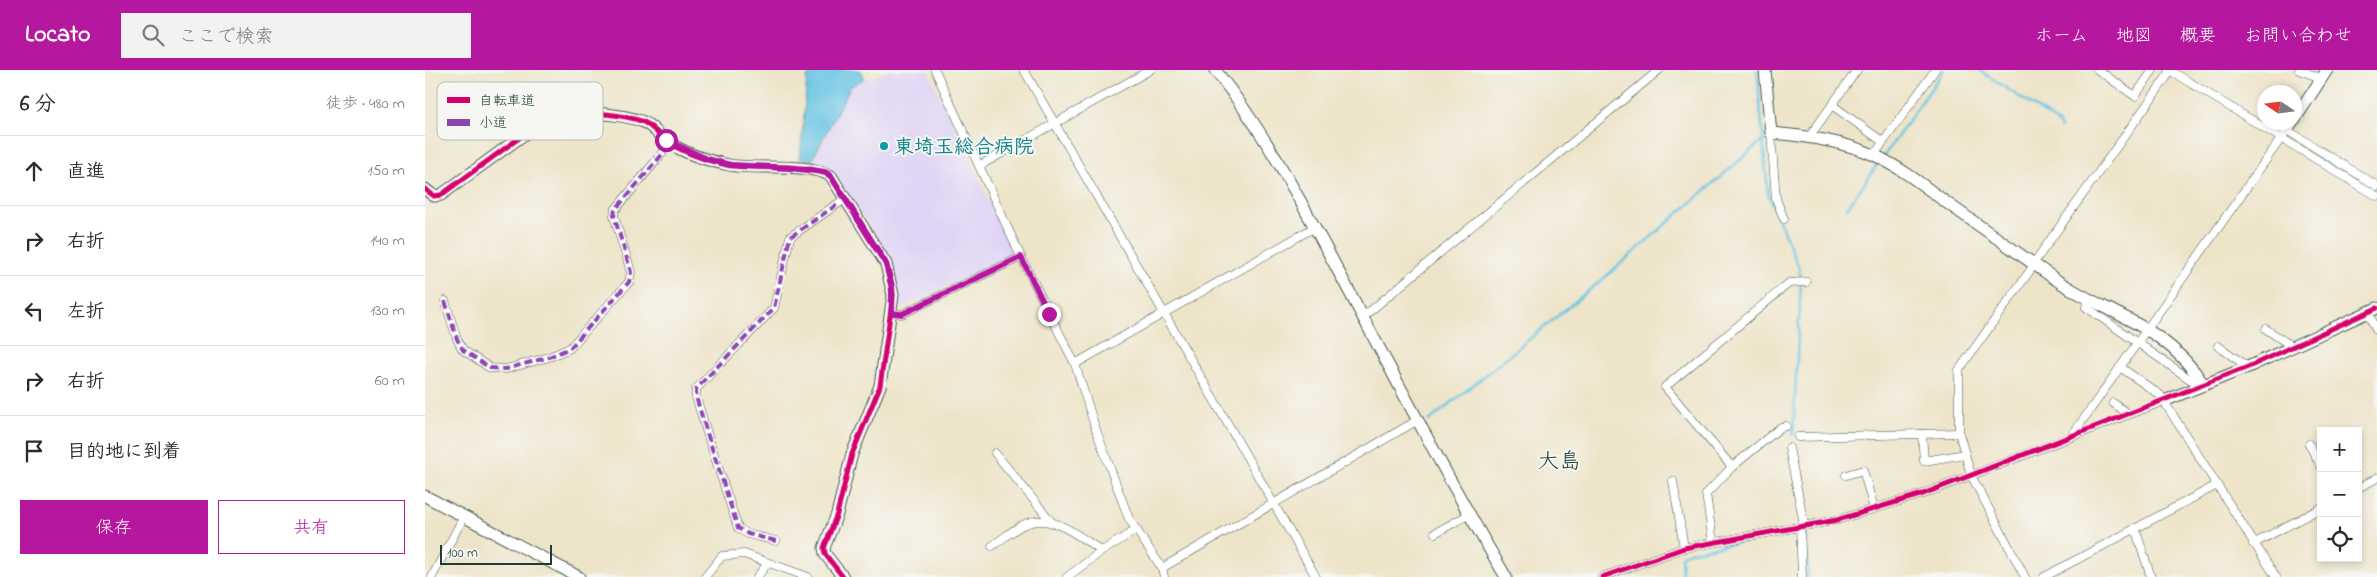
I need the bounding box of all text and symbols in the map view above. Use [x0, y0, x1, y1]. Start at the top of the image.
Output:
search box [121, 13, 471, 58]
text: Locato [25, 18, 91, 53]
icon: search [139, 21, 167, 49]
text: ここで検索 [179, 24, 274, 51]
text: ホーム [2035, 24, 2088, 50]
text: 地図 [2116, 24, 2152, 50]
text: 概要 [2180, 24, 2216, 50]
text: お問い合わせ [2244, 24, 2352, 50]
legend [437, 82, 603, 140]
north arrow [2257, 85, 2302, 130]
text: 6 分 [20, 90, 56, 120]
text: 自転車道 [479, 91, 535, 112]
text: 徒歩 · 480 m [326, 92, 405, 116]
text: 小道 [479, 113, 507, 134]
route start [655, 129, 678, 152]
place label: 東埼玉総合病院 [894, 134, 1034, 163]
marker: 東埼玉総合病院 [878, 140, 890, 152]
icon: ahead [20, 157, 48, 185]
text: 直進 [67, 159, 105, 186]
text: 150 m [367, 159, 405, 183]
icon: right [20, 227, 48, 255]
text: 右折 [67, 229, 105, 256]
text: 140 m [370, 229, 405, 253]
icon: left [20, 297, 48, 325]
text: 左折 [67, 299, 105, 326]
text: 130 m [370, 299, 405, 323]
route end [1038, 303, 1061, 326]
icon: right [20, 367, 48, 395]
text: 右折 [67, 369, 105, 396]
text: 60 m [375, 369, 405, 393]
map controls [2317, 427, 2362, 562]
button: + [2317, 427, 2362, 472]
icon: arrive [20, 437, 48, 465]
text: 目的地に到着 [67, 439, 181, 466]
district label: 大島 [1537, 447, 1581, 479]
button: − [2317, 472, 2362, 517]
button: 保存 [20, 500, 208, 554]
button: 共有 [218, 500, 405, 554]
button: locate [2317, 517, 2362, 562]
scale bar [440, 542, 553, 565]
text: 100 m [447, 543, 478, 564]

